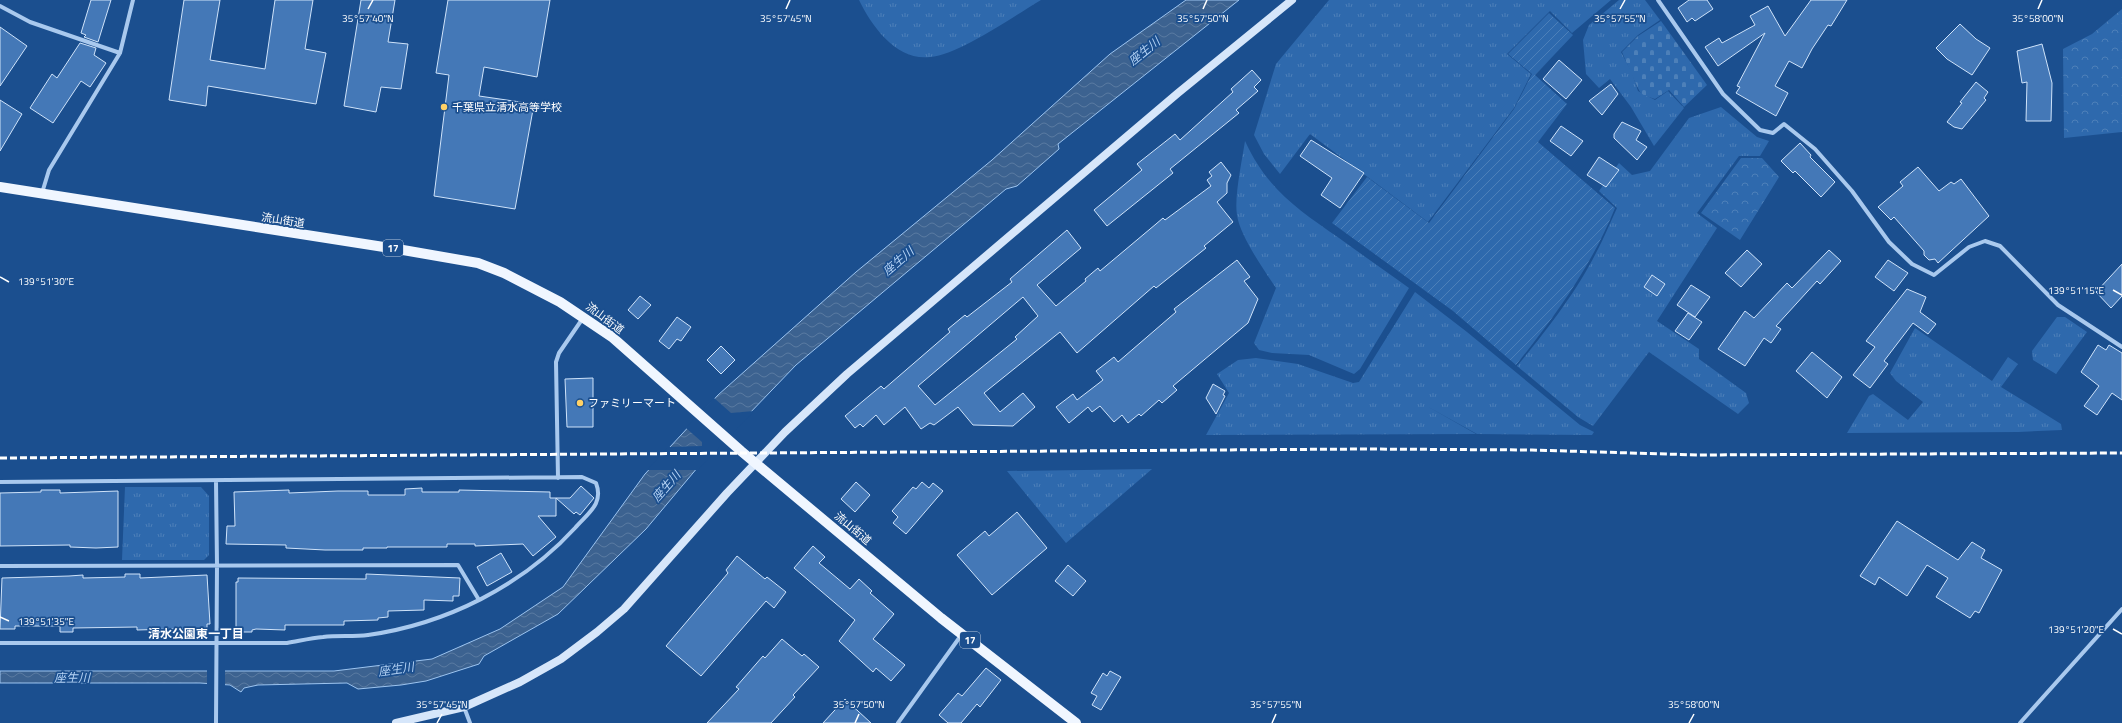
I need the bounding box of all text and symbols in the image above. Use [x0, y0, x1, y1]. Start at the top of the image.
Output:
text: 35°57'40"N [342, 11, 394, 26]
text: 35°57'45"N [760, 11, 812, 26]
text: 35°57'50"N [1177, 11, 1229, 26]
text: 35°57'55"N [1594, 11, 1646, 26]
text: 35°58'00"N [2012, 11, 2064, 26]
water label: 座生川 [1124, 31, 1166, 70]
place label: 千葉県立清水高等学校 [452, 99, 562, 115]
marker: 千葉県立清水高等学校 [439, 102, 449, 112]
street label: 流山街道 [260, 209, 306, 231]
road number: 17 [383, 240, 403, 256]
water label: 座生川 [878, 241, 919, 280]
text: 139°51'30"E [18, 274, 75, 289]
text: 139°51'15"E [2048, 283, 2105, 298]
street label: 流山街道 [583, 298, 627, 338]
place label: ファミリーマート [588, 395, 676, 411]
marker: ファミリーマート [575, 398, 585, 408]
water label: 座生川 [647, 465, 686, 506]
street label: 流山街道 [831, 508, 875, 548]
text: 139°51'35"E [18, 614, 75, 629]
text: 139°51'20"E [2048, 622, 2105, 637]
district label: 清水公園東一丁目 [148, 624, 244, 643]
road number: 17 [960, 632, 980, 648]
water label: 座生川 [377, 657, 417, 681]
water label: 座生川 [54, 668, 92, 687]
text: 35°57'45"N [416, 697, 468, 712]
text: 35°57'50"N [833, 697, 885, 712]
text: 35°57'55"N [1250, 697, 1302, 712]
text: 35°58'00"N [1668, 697, 1720, 712]

